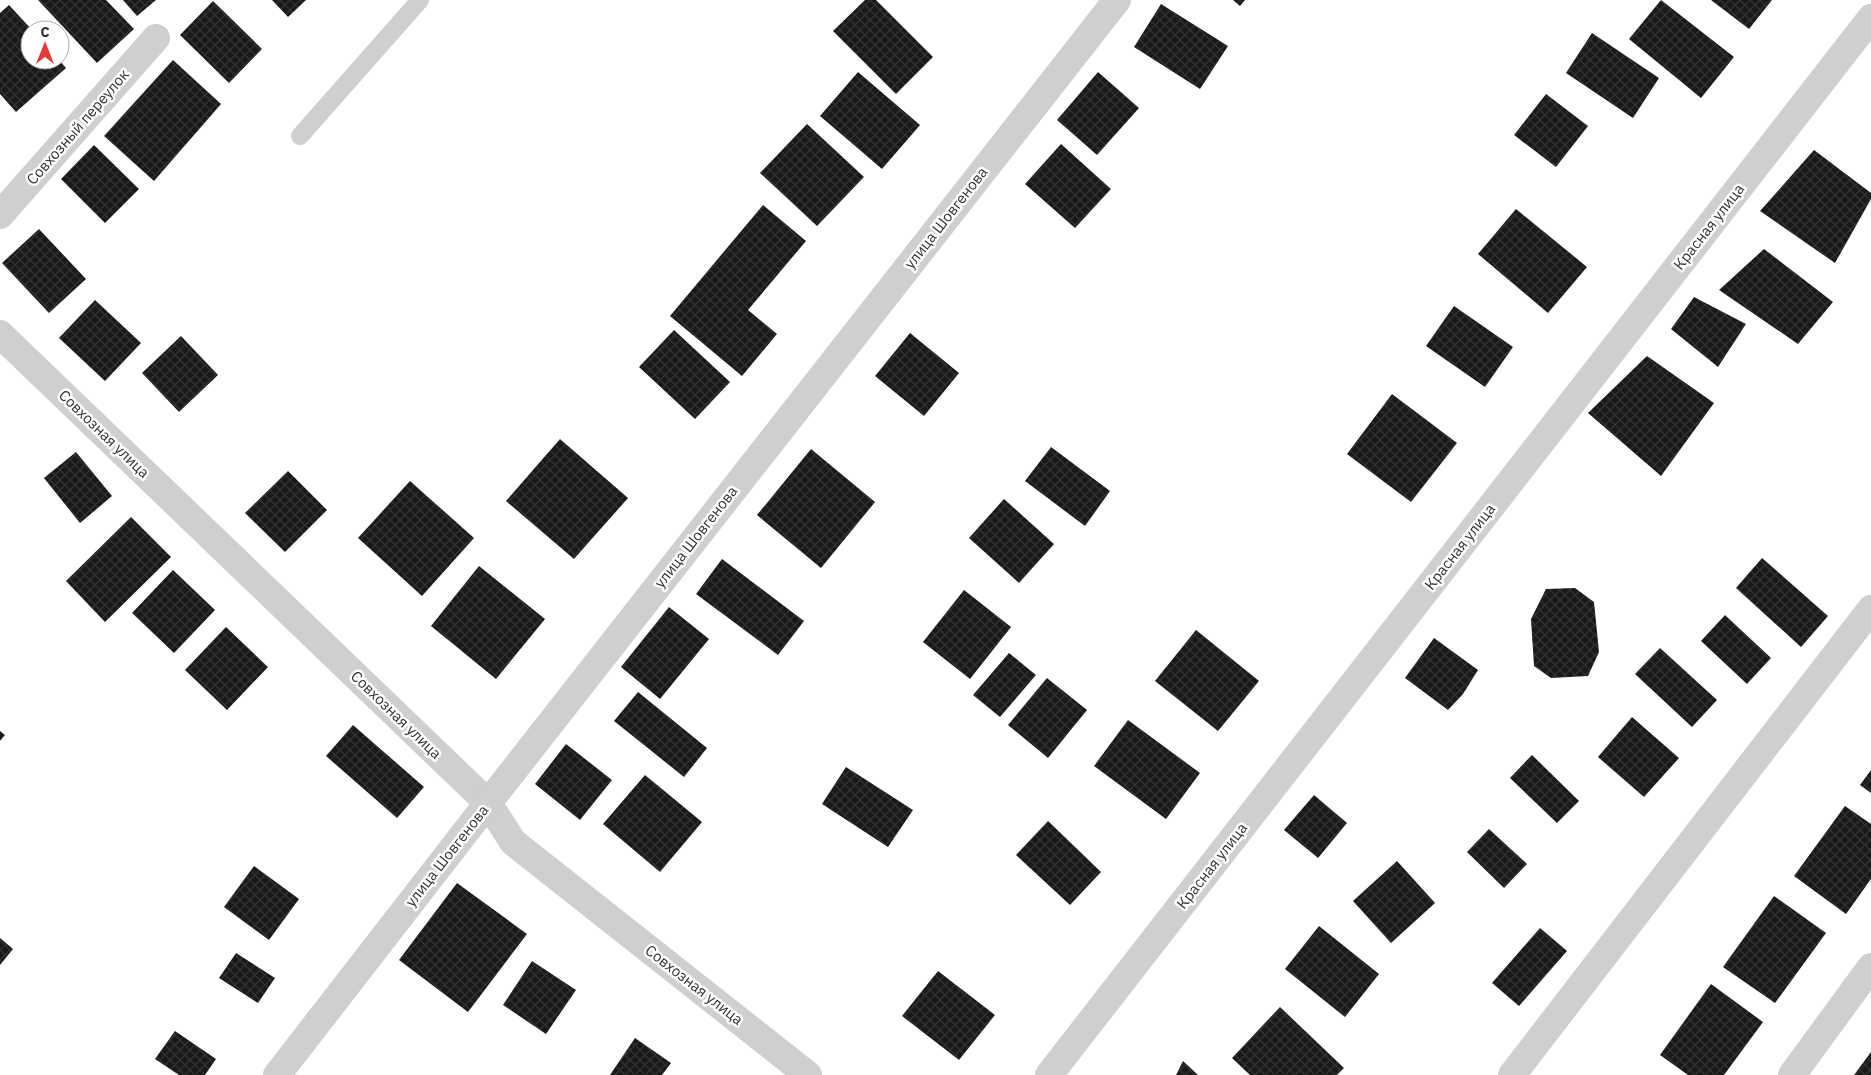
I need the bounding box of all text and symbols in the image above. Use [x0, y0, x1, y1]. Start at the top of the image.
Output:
north arrow [20, 20, 70, 70]
text: С [40, 23, 50, 41]
street label: Совхозный переулок [22, 65, 133, 188]
street label: улица Шовгенова [900, 163, 991, 272]
street label: Красная улица [1669, 180, 1748, 274]
street label: Совхозная улица [55, 385, 154, 482]
street label: улица Шовгенова [650, 482, 741, 591]
street label: Красная улица [1420, 500, 1499, 594]
street label: Совхозная улица [347, 666, 446, 763]
street label: улица Шовгенова [401, 801, 492, 910]
street label: Красная улица [1172, 819, 1251, 913]
street label: Совхозная улица [642, 940, 747, 1029]

